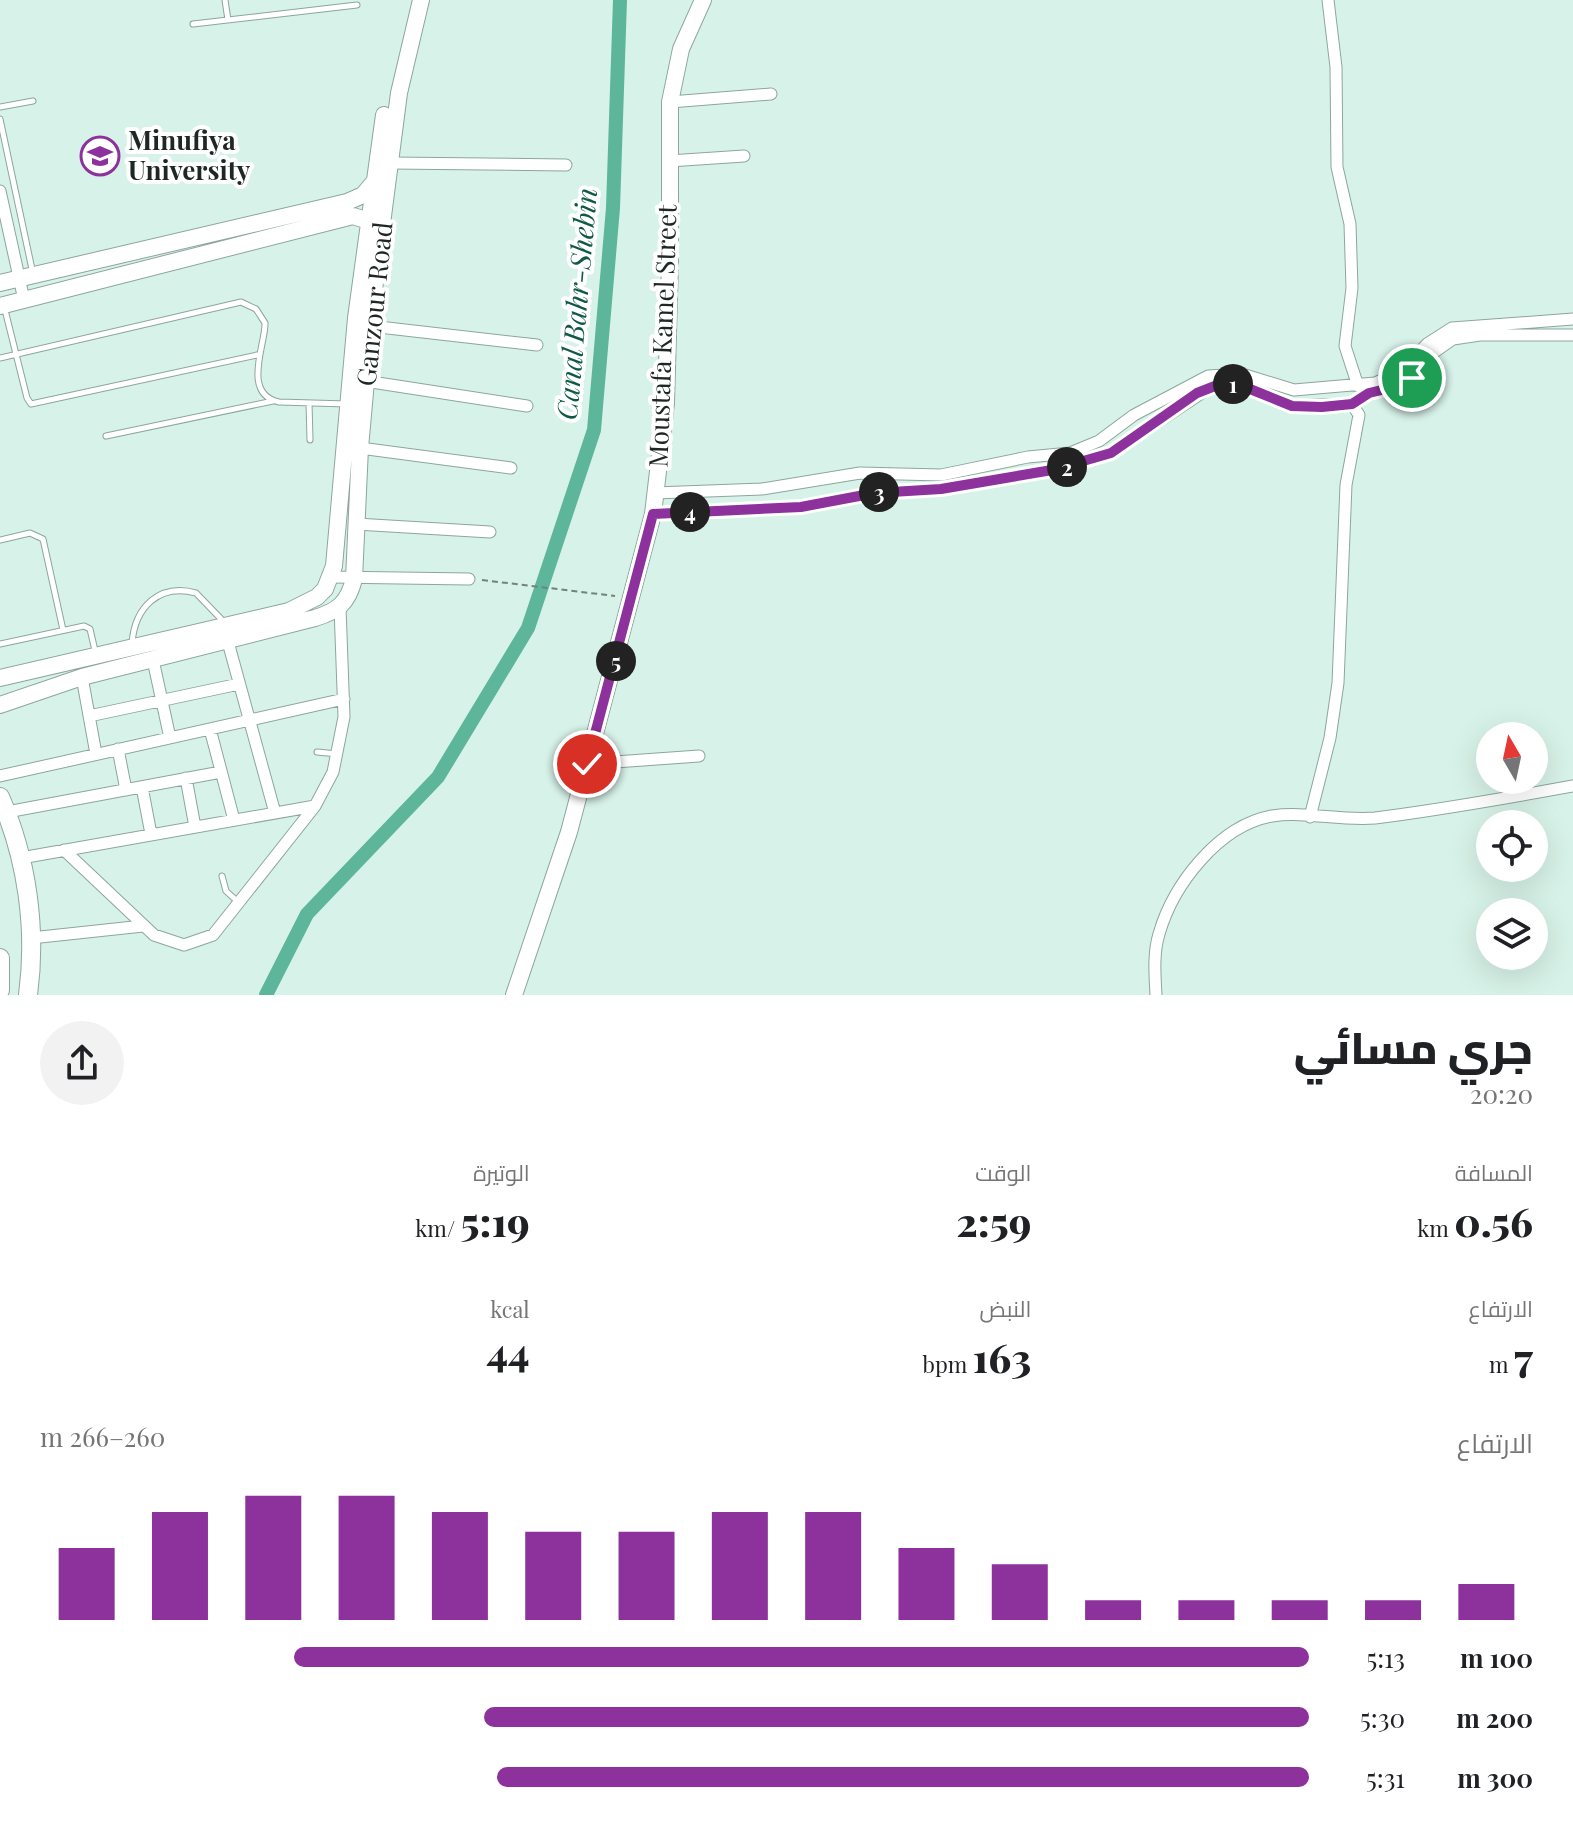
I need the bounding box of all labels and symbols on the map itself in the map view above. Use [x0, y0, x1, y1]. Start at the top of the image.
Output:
place label: Minufiya University [128, 122, 251, 187]
school or university icon: Minufiya University [79, 135, 121, 177]
water label: Canal Bahr-Shebin [547, 186, 604, 421]
street label: Moustafa Kamel Street [639, 203, 684, 468]
street label: Ganzour Road [347, 220, 400, 388]
pin [1378, 344, 1446, 412]
pin: 1 [1213, 364, 1253, 404]
pin: 2 [1047, 447, 1087, 487]
pin: 3 [859, 472, 899, 512]
pin: 4 [670, 492, 710, 532]
pin: 5 [596, 641, 636, 681]
north arrow [1476, 722, 1548, 794]
pin [553, 730, 621, 798]

